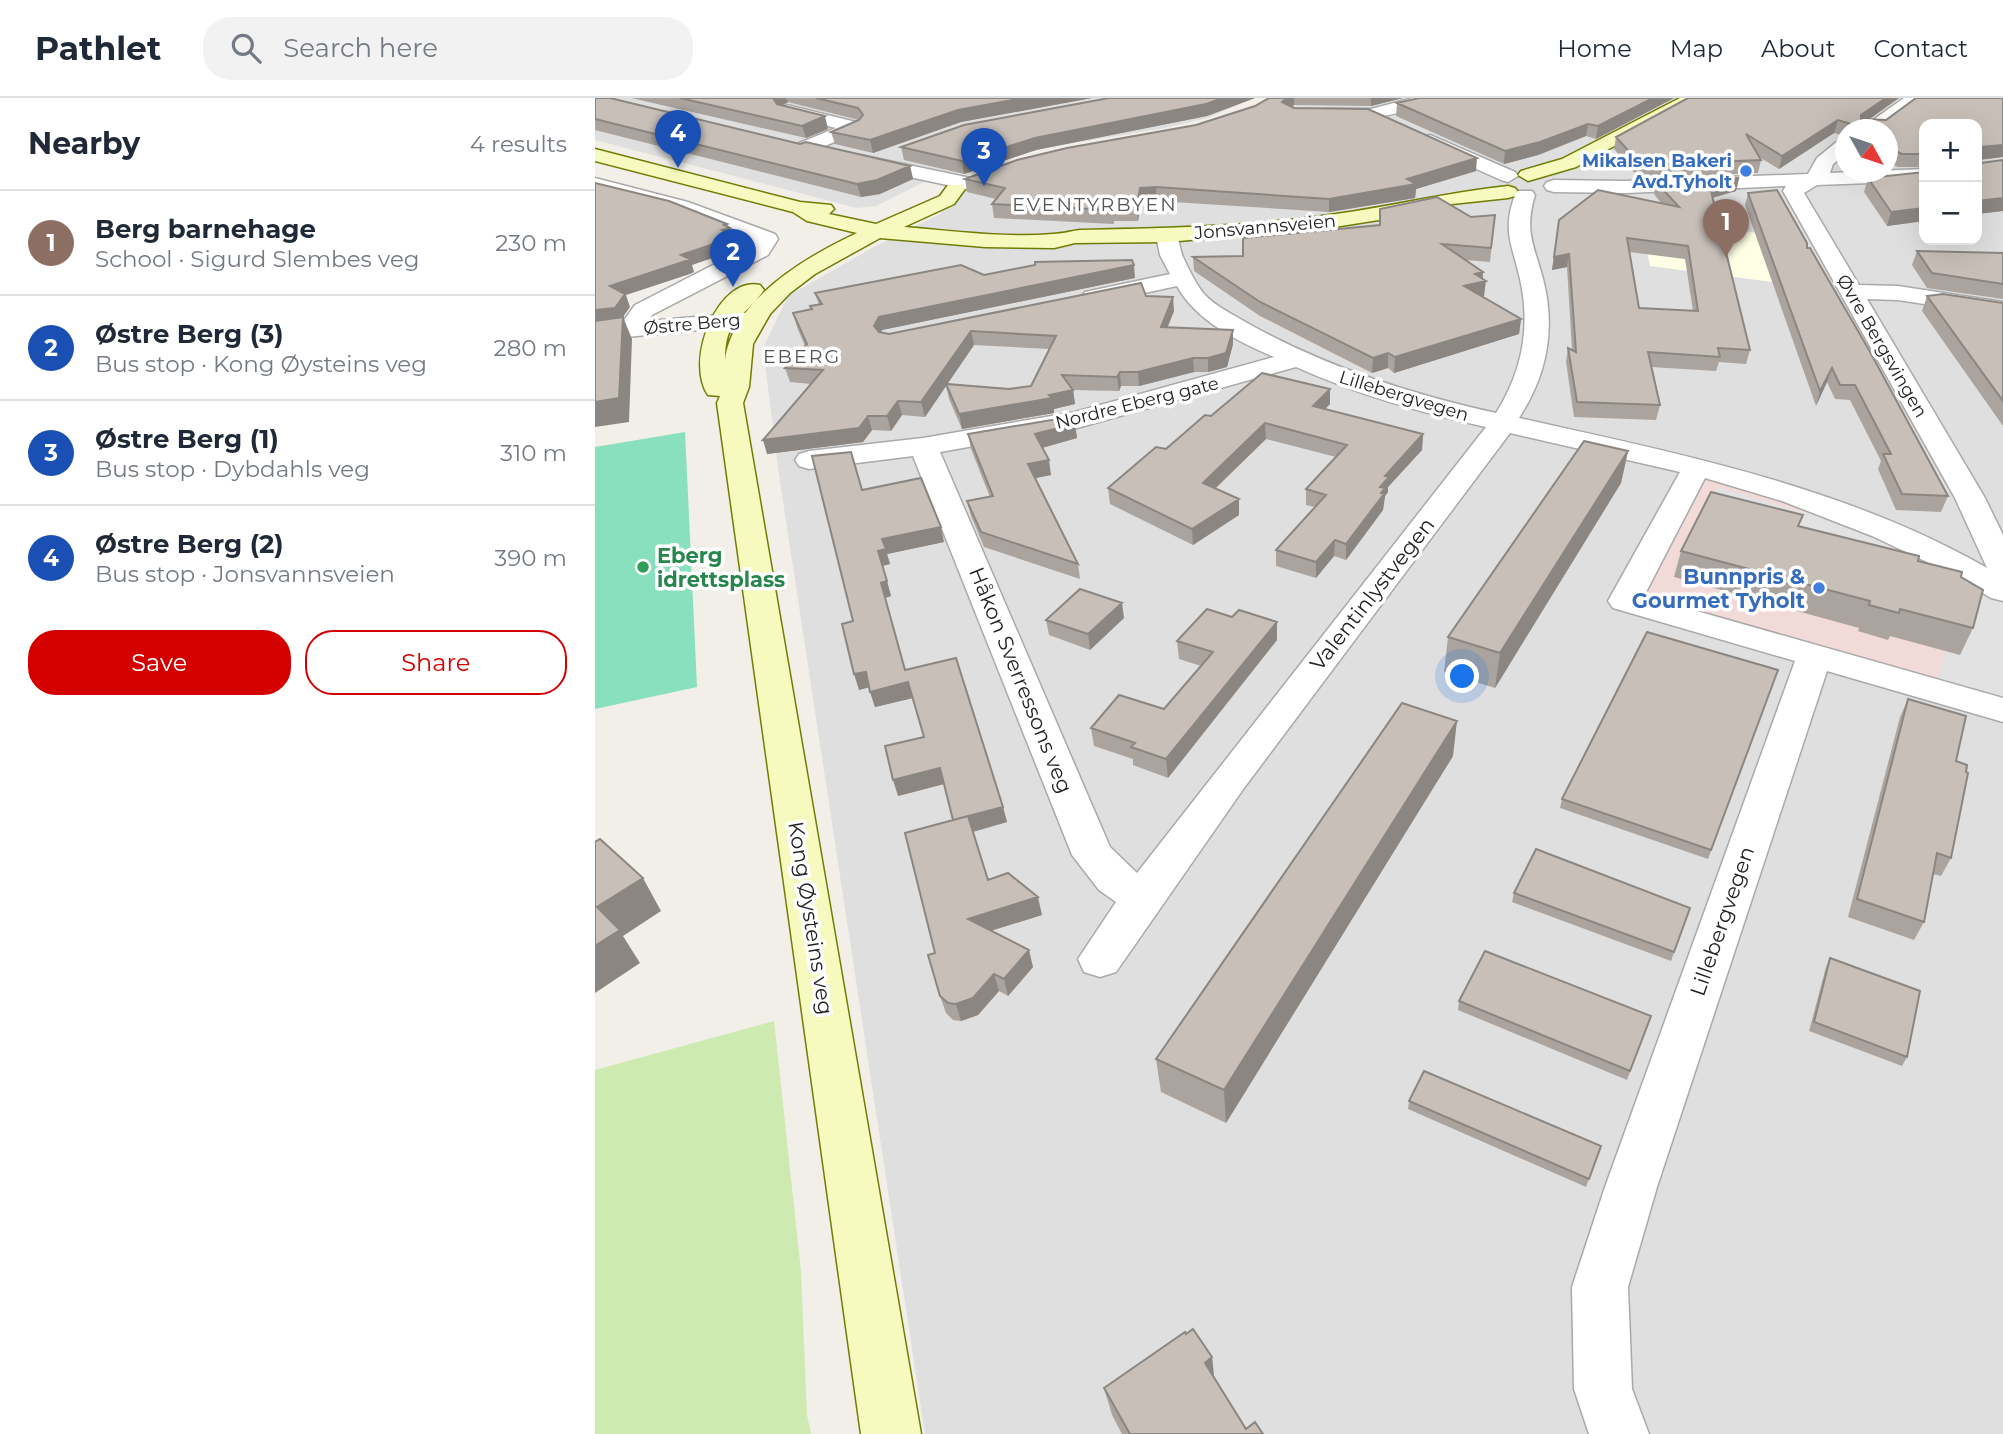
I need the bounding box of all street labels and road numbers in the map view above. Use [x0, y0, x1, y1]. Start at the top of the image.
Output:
street label: Jonsvannsveien [1192, 210, 1337, 244]
street label: Øvre Bergsvingen [1832, 270, 1932, 422]
street label: Østre Berg [642, 309, 742, 339]
street label: Lillebergvegen [1337, 366, 1471, 426]
street label: Nordre Eberg gate [1053, 372, 1221, 434]
street label: Valentinlystvegen [1305, 513, 1439, 675]
street label: Håkon Sverressons veg [964, 563, 1078, 797]
street label: Kong Øysteins veg [783, 820, 839, 1016]
street label: Lillebergvegen [1685, 843, 1759, 999]

